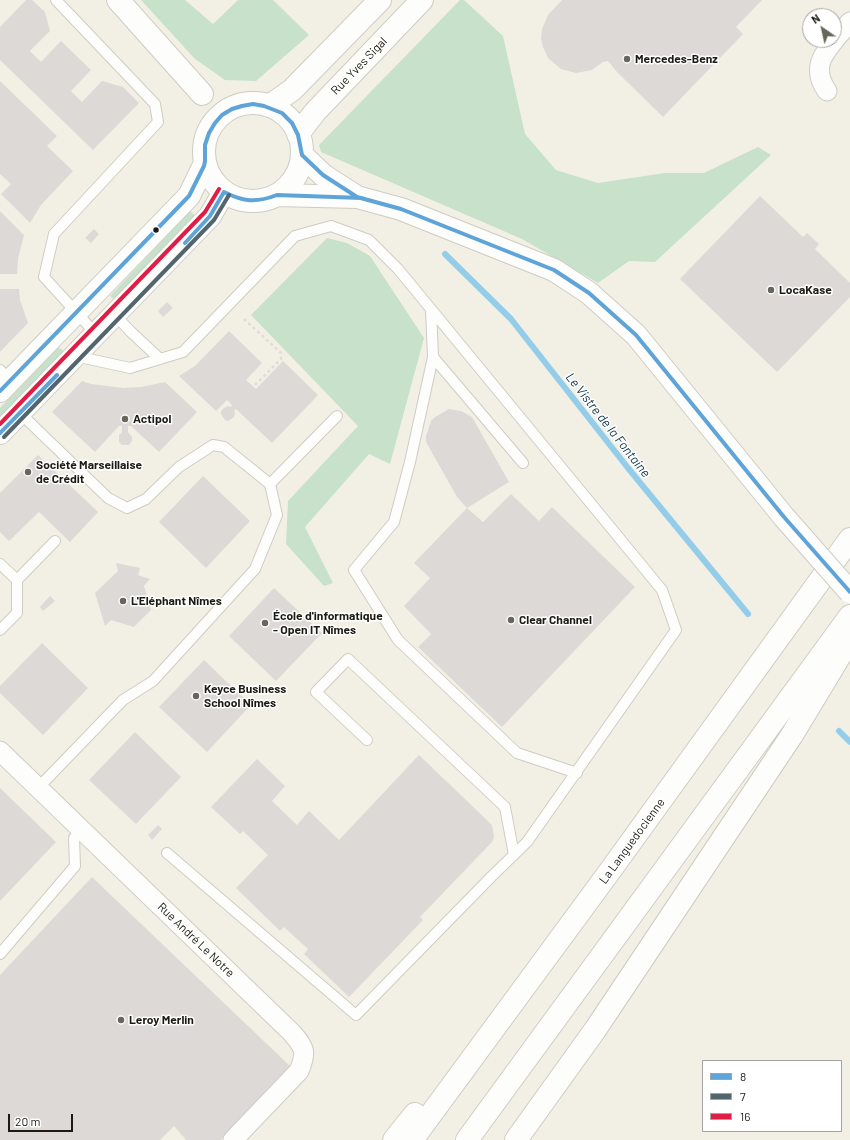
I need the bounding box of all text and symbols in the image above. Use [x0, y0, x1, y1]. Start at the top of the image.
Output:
north arrow [802, 8, 842, 48]
text: N [809, 11, 822, 26]
street label: Rue Yves Sigal [328, 34, 390, 98]
place label: Mercedes-Benz [635, 52, 718, 66]
marker: Mercedes-Benz [622, 54, 632, 64]
unlabelled marker [151, 225, 161, 235]
place label: LocaKase [779, 283, 832, 297]
marker: LocaKase [766, 285, 776, 295]
water label: Le Vistre de la Fontaine [562, 370, 654, 480]
place label: Actipol [133, 412, 171, 426]
marker: Actipol [120, 414, 130, 424]
place label: Société Marseillaise de Crédit [36, 458, 142, 486]
marker: Société Marseillaise de Crédit [23, 467, 33, 477]
place label: L'Eléphant Nîmes [131, 594, 222, 608]
marker: L'Eléphant Nîmes [118, 596, 128, 606]
place label: École d'informatique - Open IT Nîmes [273, 609, 383, 637]
place label: Clear Channel [519, 613, 592, 627]
marker: Clear Channel [506, 615, 516, 625]
marker: École d'informatique - Open IT Nîmes [260, 618, 270, 628]
place label: Keyce Business School Nîmes [204, 682, 286, 710]
marker: Keyce Business School Nîmes [191, 691, 201, 701]
street label: La Languedocienne [596, 795, 668, 887]
street label: Rue André Le Notre [155, 900, 237, 980]
place label: Leroy Merlin [129, 1013, 194, 1027]
marker: Leroy Merlin [116, 1015, 126, 1025]
legend [702, 1060, 842, 1132]
text: 8 [740, 1069, 746, 1083]
text: 7 [740, 1089, 746, 1103]
scale bar [10, 1106, 75, 1132]
text: 16 [740, 1109, 750, 1123]
text: 20 m [15, 1114, 41, 1128]

